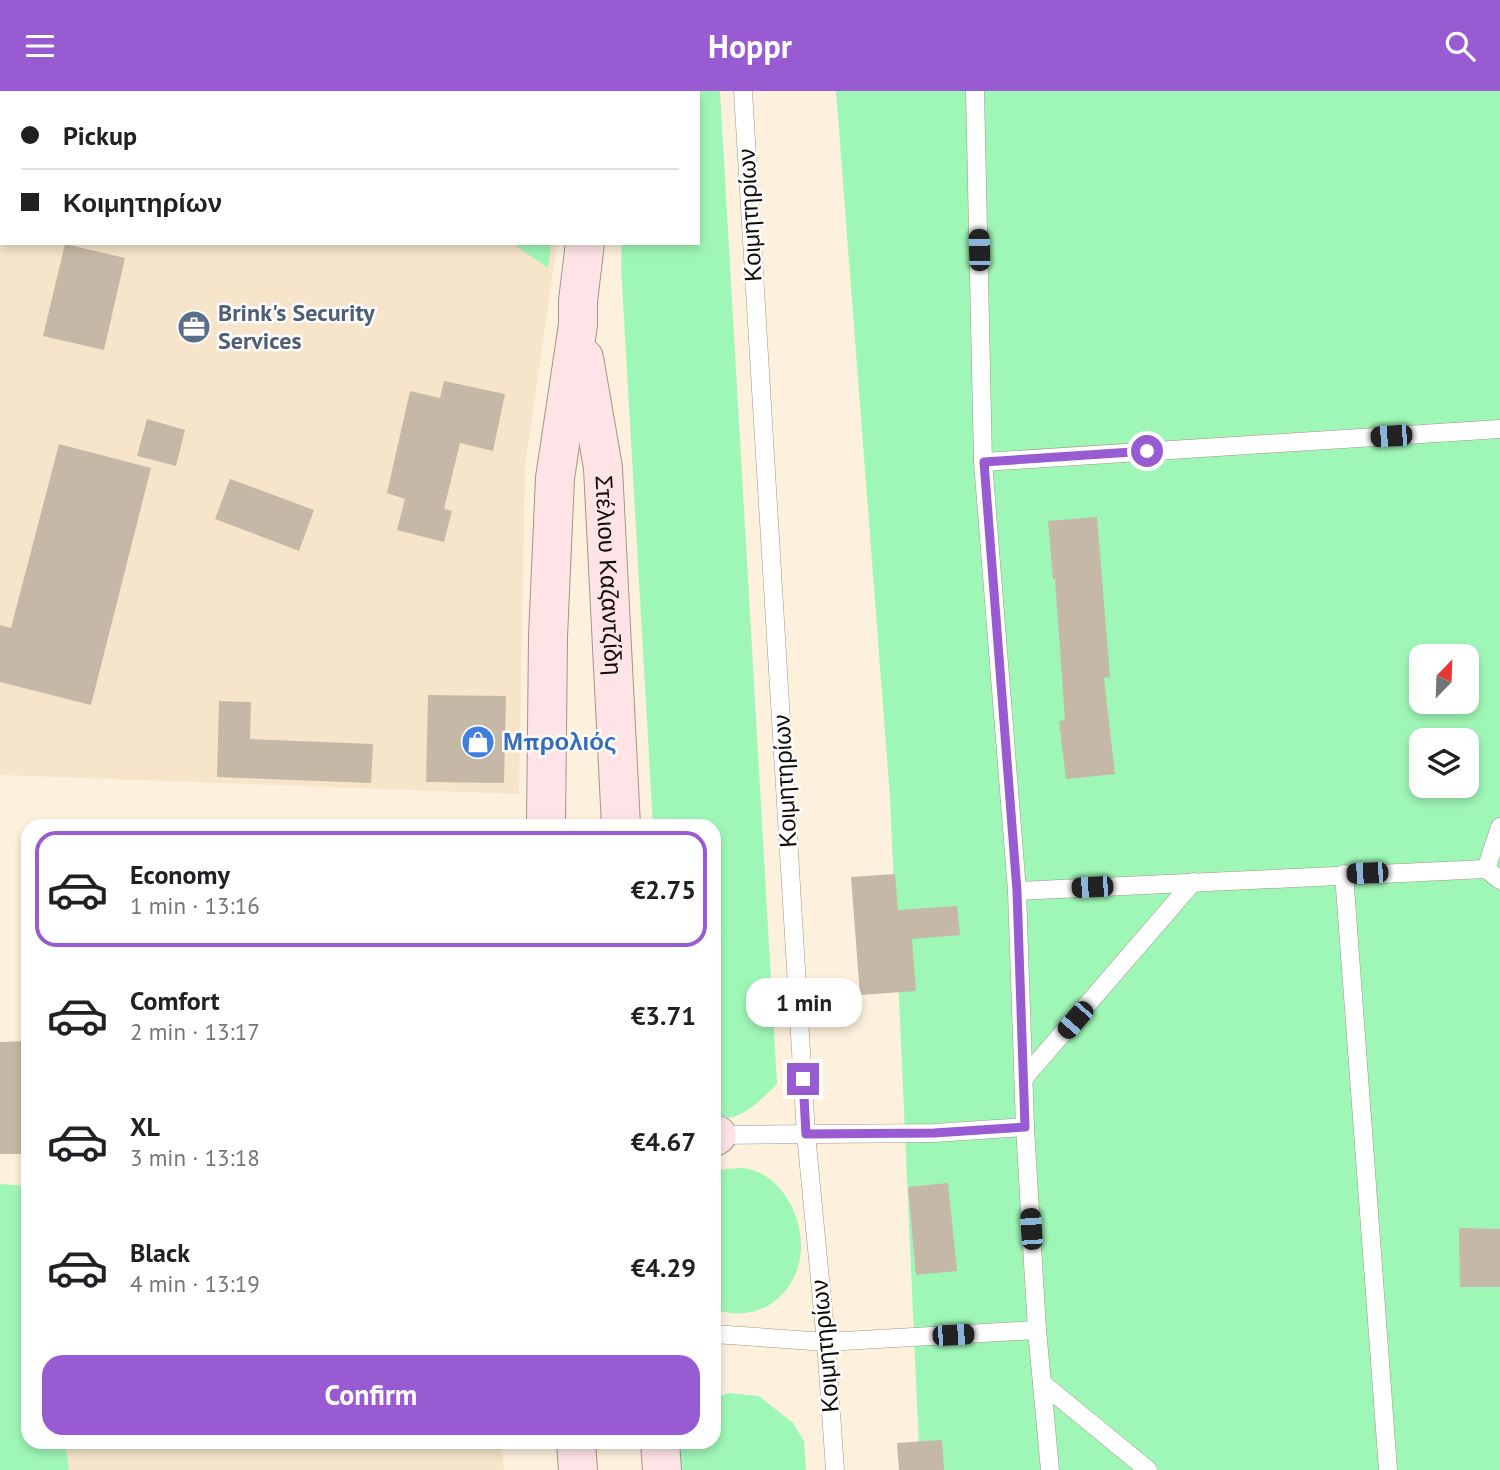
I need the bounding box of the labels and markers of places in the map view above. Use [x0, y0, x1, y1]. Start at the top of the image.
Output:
place label: Brink's Security Services [218, 297, 375, 356]
office icon: Brink's Security Services [175, 308, 213, 346]
shop icon: Μπρολιός [459, 723, 497, 761]
place label: Μπρολιός [503, 726, 616, 757]

